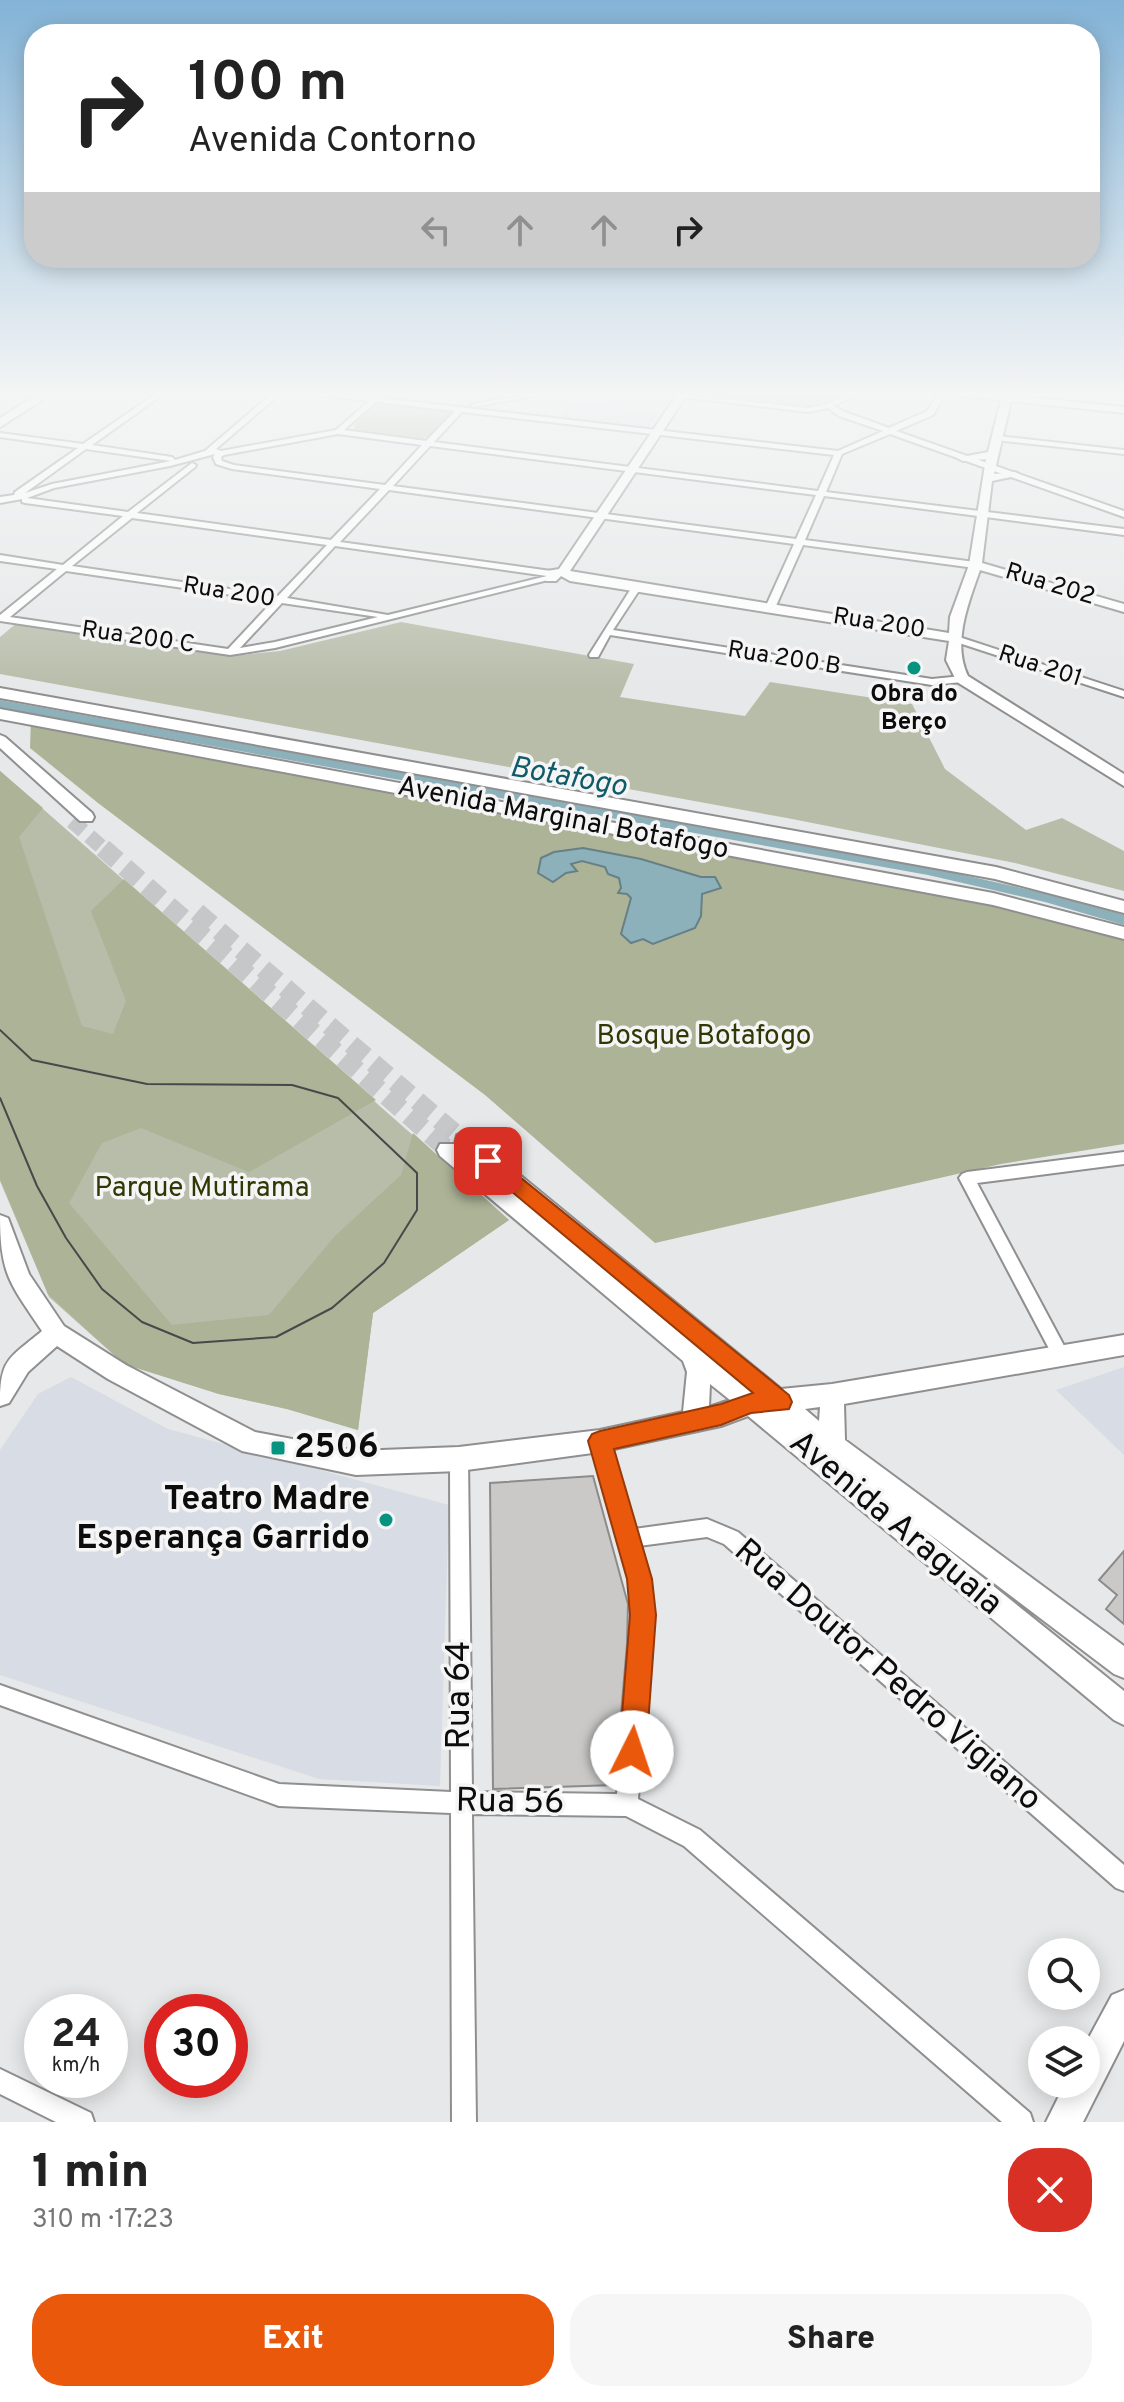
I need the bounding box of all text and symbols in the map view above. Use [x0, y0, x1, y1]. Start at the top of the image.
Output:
text: 100 m [188, 50, 347, 120]
icon: right [56, 56, 160, 160]
text: Avenida Contorno [188, 119, 477, 165]
icon: left [414, 208, 458, 252]
icon: ahead [498, 208, 542, 252]
icon: ahead [582, 208, 626, 252]
icon: right [666, 208, 710, 252]
street label: Rua 202 [1001, 557, 1099, 613]
street label: Rua 200 [181, 571, 277, 615]
street label: Rua 200 [831, 602, 927, 646]
street label: Rua 200 C [79, 615, 197, 661]
street label: Rua 200 B [725, 635, 843, 683]
street label: Rua 201 [994, 639, 1086, 695]
marker: Obra do Berço [905, 659, 923, 677]
place label: Obra do Berço [870, 680, 958, 738]
water label: Botafogo [507, 750, 629, 806]
street label: Avenida Marginal Botafogo [394, 769, 732, 869]
park label: Bosque Botafogo [597, 1019, 811, 1055]
pin [454, 1127, 522, 1195]
icon: arrive [466, 1139, 510, 1183]
park label: Parque Mutirama [95, 1171, 309, 1207]
street label: Avenida Araguaia [779, 1422, 1011, 1626]
place label: 2506 [294, 1427, 379, 1470]
marker: 2506 [269, 1439, 287, 1457]
place label: Teatro Madre Esperança Garrido [76, 1479, 370, 1561]
marker: Teatro Madre Esperança Garrido [377, 1511, 395, 1529]
street label: Rua Doutor Pedro Vigiano [724, 1531, 1050, 1821]
street label: Rua 64 [439, 1641, 482, 1749]
position arrow [590, 1710, 674, 1794]
street label: Rua 56 [455, 1781, 565, 1825]
map controls [1028, 1938, 1100, 2098]
button: search [1028, 1938, 1100, 2010]
speed limit sign: 30 [144, 1994, 248, 2098]
text: 24 [51, 2011, 101, 2061]
button: layers [1028, 2026, 1100, 2098]
text: km/h [52, 2053, 100, 2079]
text: 1 min [32, 2144, 149, 2204]
button: close [1008, 2148, 1092, 2232]
text: 310 m · 17:23 [32, 2204, 174, 2237]
button: Exit [32, 2294, 554, 2386]
button: Share [570, 2294, 1092, 2386]

